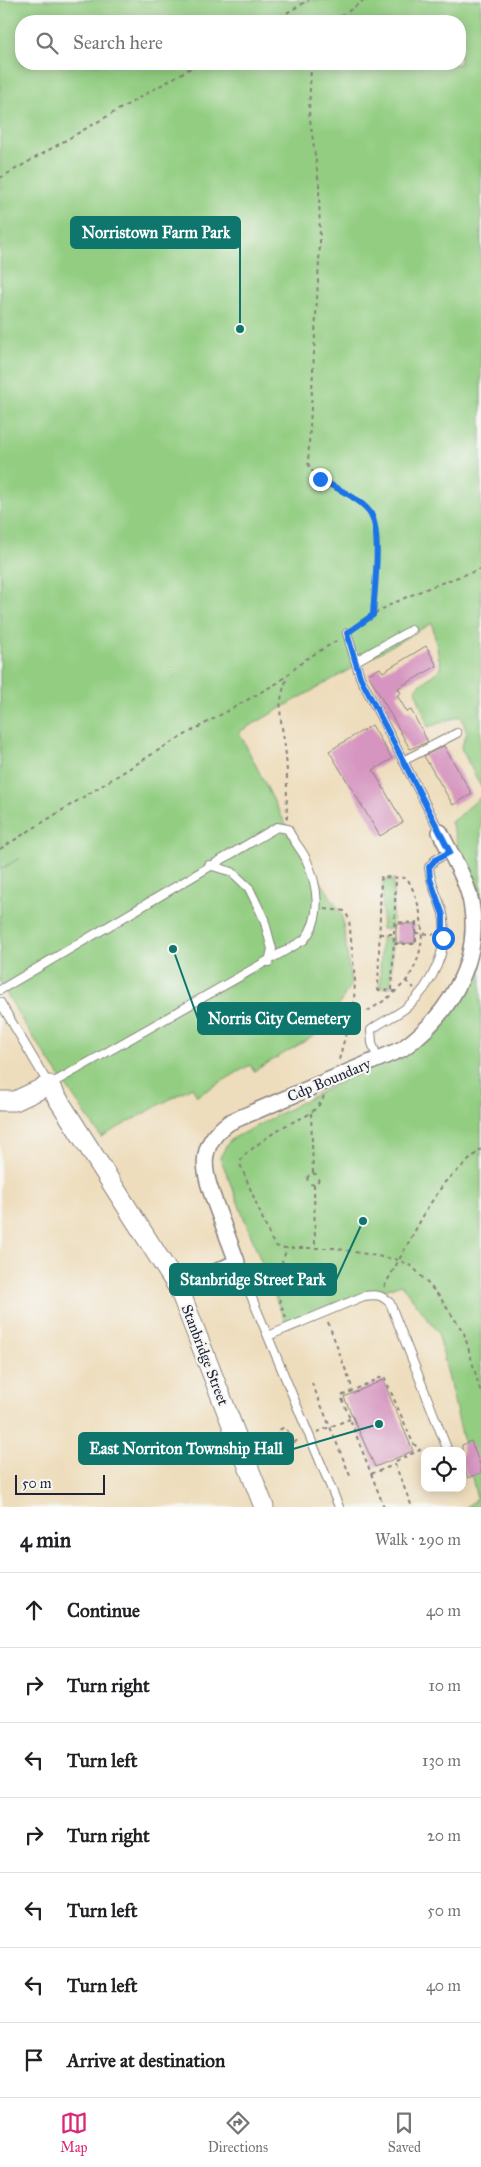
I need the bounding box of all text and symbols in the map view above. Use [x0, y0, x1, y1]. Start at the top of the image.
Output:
search box [15, 15, 466, 70]
icon: search [33, 29, 61, 57]
text: Search here [73, 31, 163, 54]
callout: Norristown Farm Park [71, 217, 240, 248]
text: Norristown Farm Park [82, 223, 231, 242]
route end [309, 468, 332, 491]
route start [432, 927, 455, 950]
callout: Norris City Cemetery [198, 1003, 360, 1034]
text: Norris City Cemetery [208, 1009, 352, 1029]
street label: Cdp Boundary [285, 1054, 374, 1106]
callout: Stanbridge Street Park [170, 1264, 336, 1295]
text: Stanbridge Street Park [180, 1270, 327, 1290]
street label: Stanbridge Street [178, 1302, 233, 1409]
callout: East Norriton Township Hall [79, 1433, 293, 1464]
text: East Norriton Township Hall [89, 1439, 283, 1459]
map controls [421, 1447, 466, 1492]
button: locate [421, 1447, 466, 1492]
scale bar [15, 1472, 105, 1495]
text: 50 m [22, 1475, 51, 1492]
text: 4 min [20, 1527, 71, 1553]
text: Walk · 290 m [375, 1530, 461, 1549]
icon: ahead [20, 1596, 48, 1624]
text: Continue [67, 1599, 140, 1622]
text: 40 m [426, 1601, 461, 1620]
icon: right [20, 1671, 48, 1699]
text: Turn right [67, 1674, 150, 1697]
text: 10 m [429, 1676, 461, 1695]
icon: left [20, 1746, 48, 1774]
text: Turn left [67, 1749, 137, 1772]
text: 130 m [422, 1751, 461, 1770]
icon: right [20, 1821, 48, 1849]
text: Turn right [67, 1824, 150, 1847]
text: 20 m [427, 1826, 461, 1845]
icon: left [20, 1896, 48, 1924]
text: Turn left [67, 1899, 137, 1922]
text: 50 m [427, 1901, 461, 1920]
icon: left [20, 1971, 48, 1999]
text: Turn left [67, 1974, 137, 1997]
text: 40 m [426, 1976, 461, 1995]
icon: arrive [20, 2046, 48, 2074]
text: Arrive at destination [67, 2049, 225, 2072]
tab: Map [60, 2109, 88, 2156]
tab: Directions [208, 2109, 268, 2156]
tab: Saved [388, 2109, 421, 2156]

